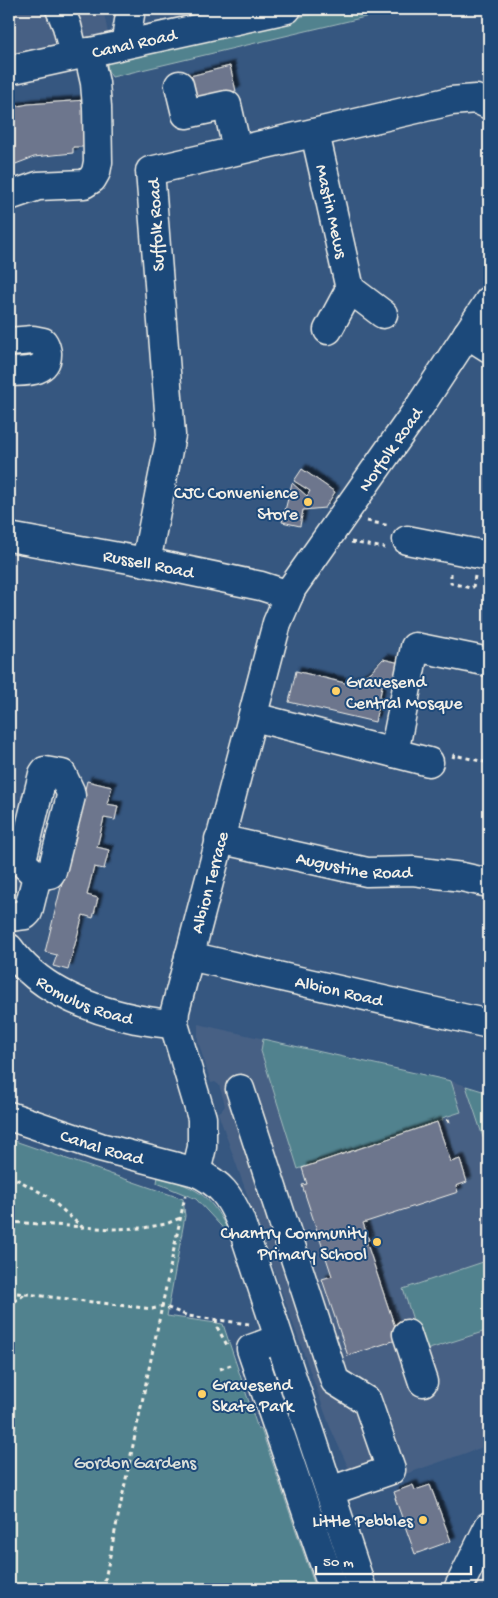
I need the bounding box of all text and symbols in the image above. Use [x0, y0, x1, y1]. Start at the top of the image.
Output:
street label: Canal Road [90, 25, 180, 64]
street label: Mastin Mews [309, 163, 351, 262]
street label: Suffolk Road [145, 177, 170, 272]
street label: Norfolk Road [355, 403, 429, 497]
place label: CJC Convenience Store [174, 484, 299, 526]
marker: CJC Convenience Store [302, 496, 314, 508]
street label: Russell Road [101, 546, 197, 585]
place label: Gravesend Central Mosque [346, 673, 463, 715]
marker: Gravesend Central Mosque [330, 685, 342, 697]
street label: Albion Terrace [188, 829, 235, 936]
street label: Augustine Road [294, 848, 414, 885]
street label: Romulus Road [31, 972, 136, 1031]
street label: Albion Road [293, 972, 386, 1013]
street label: Canal Road [57, 1126, 147, 1171]
place label: Chantry Community Primary School [220, 1224, 367, 1266]
marker: Chantry Community Primary School [371, 1236, 383, 1248]
place label: Gravesend Skate Park [212, 1376, 296, 1418]
marker: Gravesend Skate Park [196, 1388, 208, 1400]
park label: Gordon Gardens [74, 1454, 198, 1475]
place label: Little Pebbles [312, 1512, 414, 1533]
marker: Little Pebbles [417, 1514, 429, 1526]
scale bar [316, 1543, 470, 1575]
text: 50 m [323, 1554, 354, 1572]

